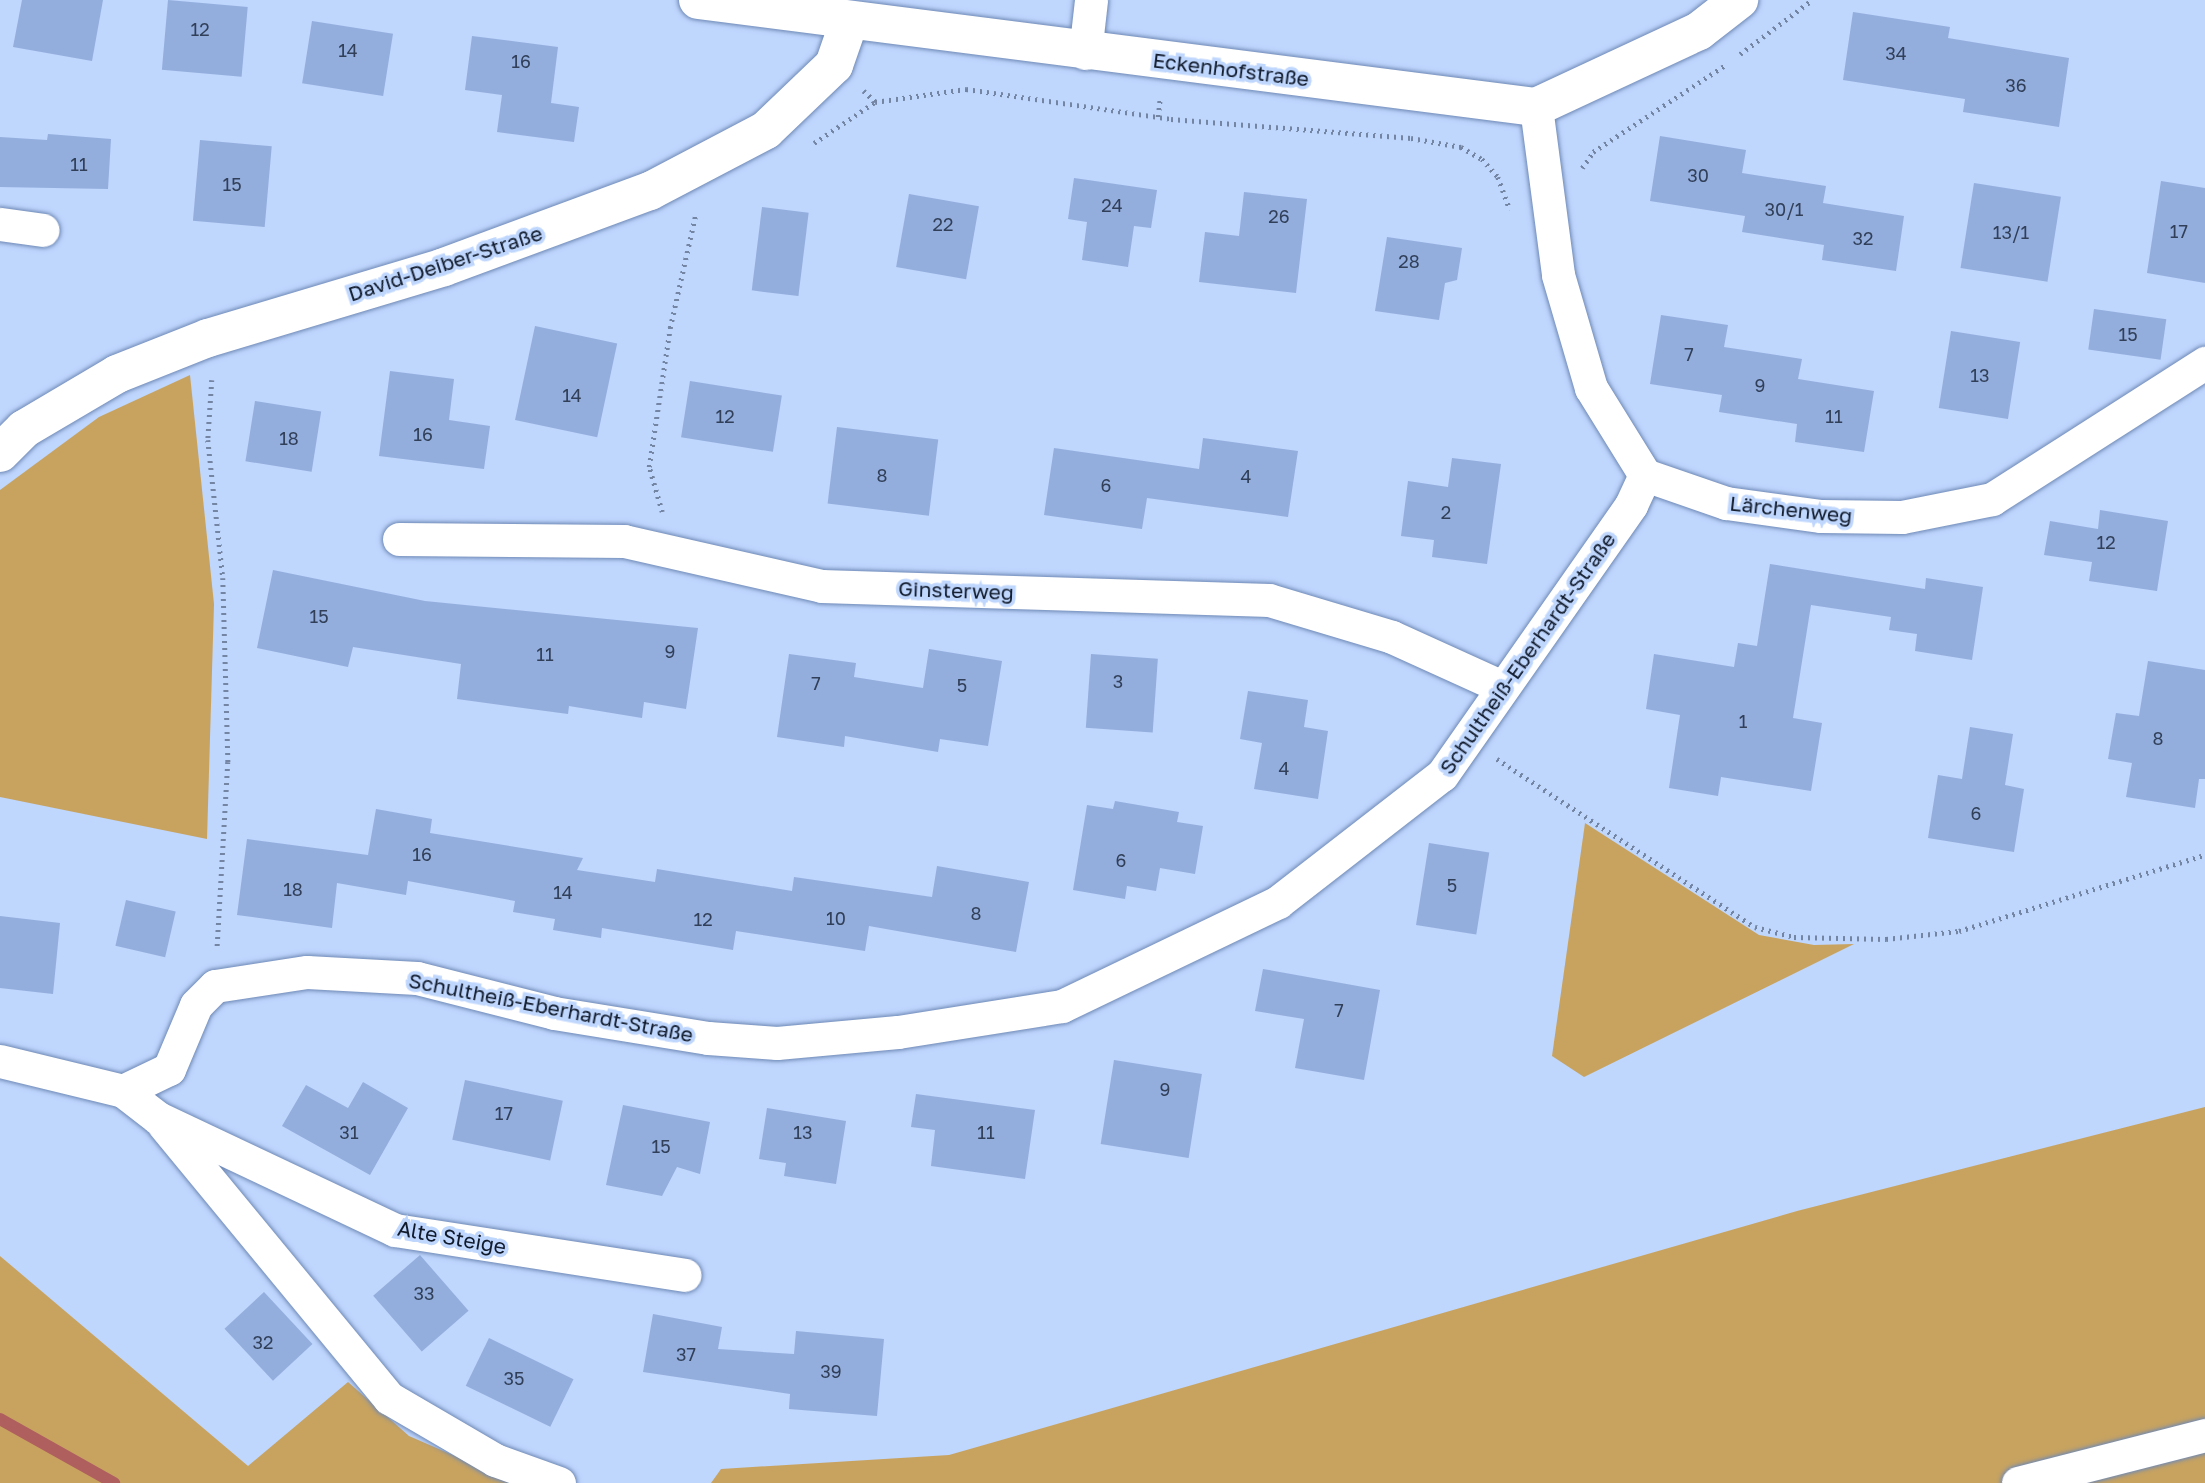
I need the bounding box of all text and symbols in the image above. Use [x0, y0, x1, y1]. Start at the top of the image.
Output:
house number: 12 [190, 18, 210, 40]
house number: 14 [338, 39, 358, 61]
house number: 34 [1885, 42, 1907, 64]
street label: Eckenhofstraße [1151, 47, 1311, 91]
house number: 16 [511, 50, 531, 72]
house number: 36 [2005, 74, 2027, 96]
house number: 11 [70, 153, 88, 175]
house number: 30 [1687, 164, 1709, 186]
house number: 15 [222, 173, 242, 195]
house number: 24 [1101, 194, 1123, 216]
house number: 30/1 [1764, 198, 1804, 220]
house number: 26 [1268, 205, 1290, 227]
house number: 22 [933, 213, 953, 235]
street label: David-Deiber-Straße [345, 220, 545, 306]
house number: 17 [2170, 220, 2188, 242]
house number: 13/1 [1993, 221, 2029, 243]
house number: 32 [1853, 227, 1873, 249]
house number: 28 [1398, 250, 1420, 272]
house number: 15 [2118, 323, 2138, 345]
house number: 7 [1684, 343, 1694, 365]
house number: 13 [1970, 364, 1990, 386]
house number: 9 [1755, 374, 1765, 396]
house number: 14 [562, 384, 582, 406]
house number: 12 [715, 405, 735, 427]
house number: 11 [1825, 405, 1843, 427]
house number: 16 [413, 423, 433, 445]
house number: 18 [279, 427, 299, 449]
house number: 8 [877, 464, 887, 486]
house number: 4 [1241, 465, 1251, 487]
house number: 6 [1101, 474, 1111, 496]
street label: Lärchenweg [1728, 490, 1854, 528]
house number: 2 [1441, 501, 1451, 523]
street label: Schultheiß-Eberhardt-Straße [1434, 527, 1620, 779]
house number: 12 [2096, 531, 2116, 553]
street label: Ginsterweg [898, 575, 1014, 605]
house number: 15 [309, 605, 329, 627]
house number: 9 [665, 640, 675, 662]
house number: 11 [536, 643, 554, 665]
house number: 3 [1113, 670, 1123, 692]
house number: 7 [811, 672, 821, 694]
house number: 5 [957, 674, 967, 696]
house number: 1 [1739, 710, 1747, 732]
house number: 8 [2153, 727, 2163, 749]
house number: 4 [1279, 757, 1289, 779]
house number: 6 [1971, 802, 1981, 824]
house number: 16 [412, 843, 432, 865]
house number: 6 [1116, 849, 1126, 871]
house number: 5 [1447, 874, 1457, 896]
house number: 18 [283, 878, 303, 900]
house number: 14 [553, 881, 573, 903]
house number: 8 [971, 902, 981, 924]
house number: 10 [826, 907, 846, 929]
house number: 12 [693, 908, 713, 930]
street label: Schultheiß-Eberhardt-Straße [407, 967, 695, 1047]
house number: 7 [1334, 999, 1344, 1021]
house number: 9 [1160, 1078, 1170, 1100]
house number: 17 [495, 1102, 513, 1124]
house number: 31 [339, 1121, 359, 1143]
house number: 13 [793, 1121, 813, 1143]
house number: 11 [977, 1121, 995, 1143]
house number: 15 [651, 1135, 671, 1157]
street label: Alte Steige [396, 1215, 508, 1259]
house number: 33 [413, 1282, 435, 1304]
house number: 32 [253, 1331, 273, 1353]
house number: 37 [676, 1343, 696, 1365]
house number: 39 [820, 1360, 842, 1382]
house number: 35 [504, 1367, 524, 1389]

